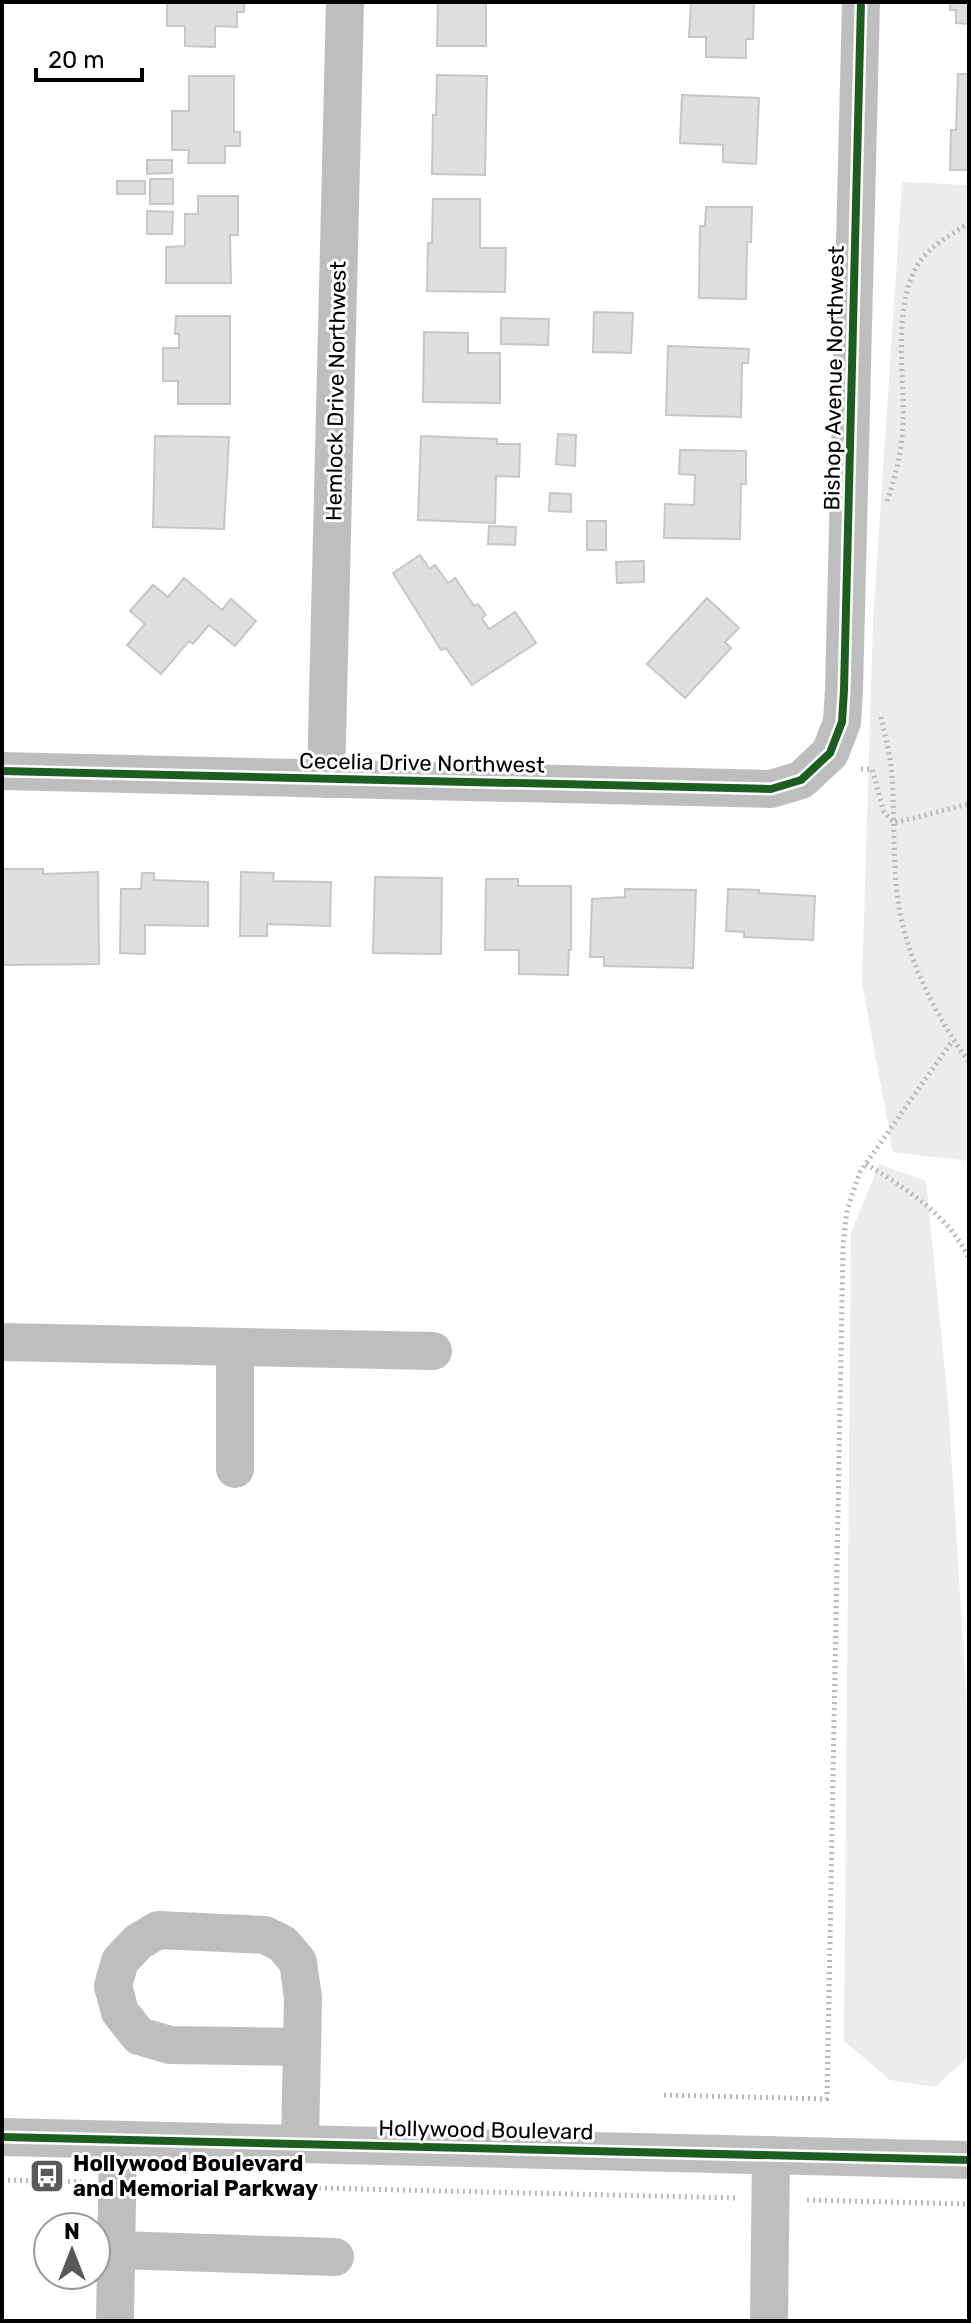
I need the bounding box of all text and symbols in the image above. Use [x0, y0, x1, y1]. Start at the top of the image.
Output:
scale bar [36, 32, 142, 82]
text: 20 m [48, 46, 105, 74]
street label: Bishop Avenue Northwest [818, 245, 850, 511]
street label: Hemlock Drive Northwest [320, 260, 352, 521]
street label: Cecelia Drive Northwest [299, 747, 545, 779]
street label: Hollywood Boulevard [378, 2115, 594, 2145]
place label: Hollywood Boulevard and Memorial Parkway [73, 2150, 318, 2202]
bus stop icon: Hollywood Boulevard and Memorial Parkway [28, 2157, 66, 2195]
north arrow [32, 2211, 112, 2291]
text: N [64, 2218, 80, 2245]

